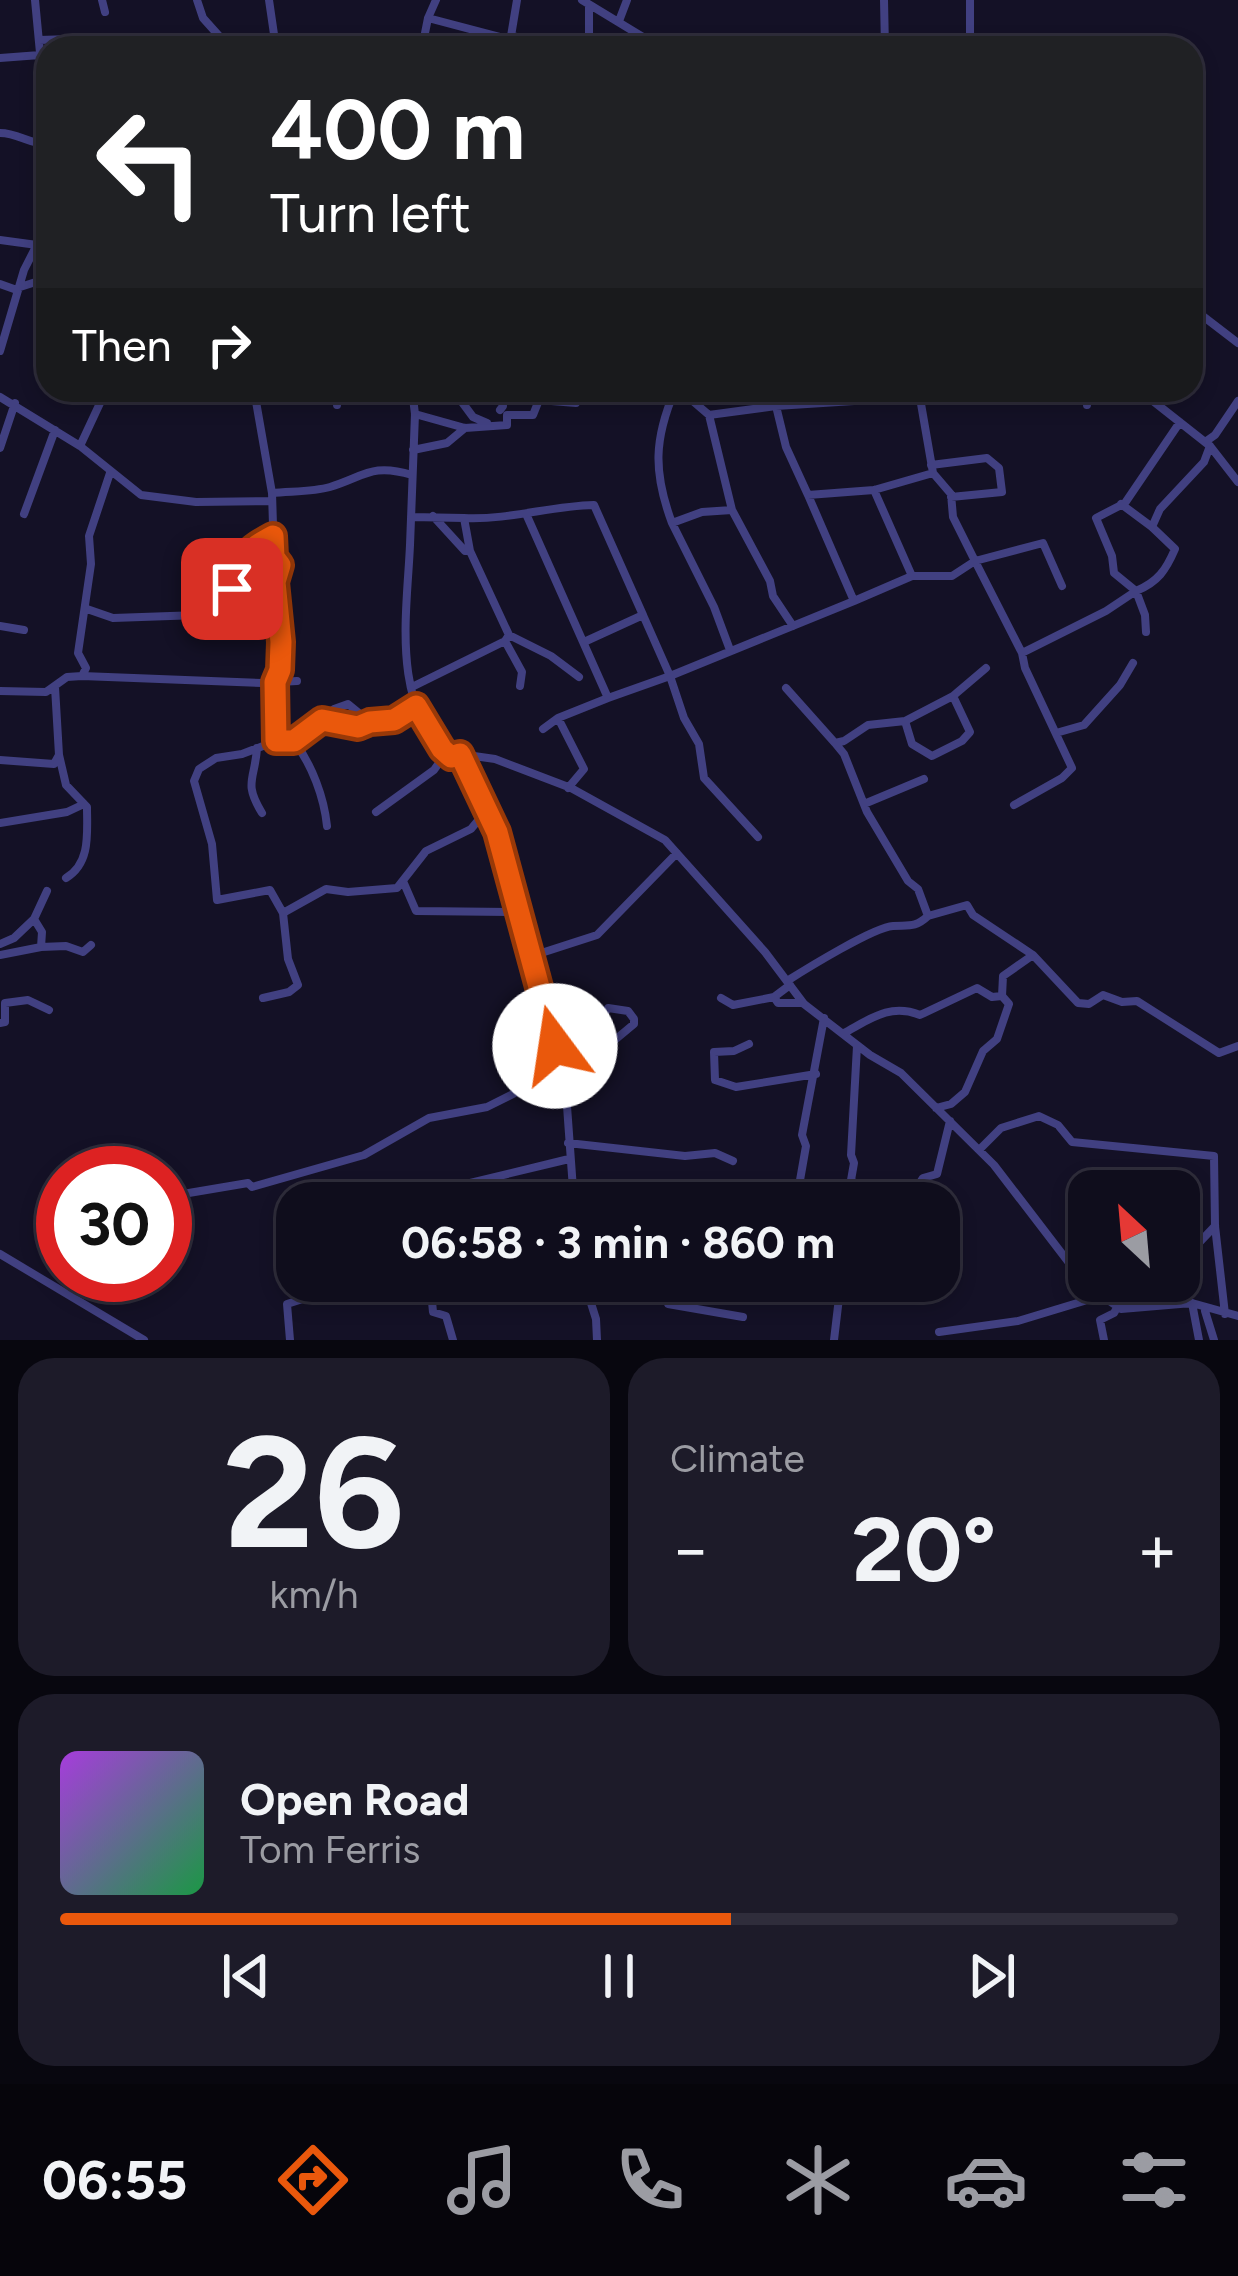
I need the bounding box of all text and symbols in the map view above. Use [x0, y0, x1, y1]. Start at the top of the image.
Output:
text: 400 m [270, 79, 525, 180]
icon: left [72, 84, 228, 240]
text: Turn left [270, 181, 471, 246]
icon: right [196, 312, 262, 378]
text: Then [72, 318, 172, 372]
pin [181, 538, 283, 640]
icon: arrive [199, 556, 265, 622]
position arrow [492, 983, 618, 1109]
speed limit sign: 30 [36, 1146, 192, 1302]
north arrow [1068, 1170, 1200, 1302]
map controls [1068, 1170, 1200, 1302]
text: 06:58 · 3 min · 860 m [401, 1215, 835, 1269]
text: 26 [224, 1399, 404, 1586]
text: Climate [670, 1435, 805, 1482]
text: 20° [852, 1495, 996, 1604]
text: − [670, 1509, 711, 1589]
text: + [1137, 1509, 1178, 1589]
text: km/h [269, 1571, 359, 1618]
text: Open Road [240, 1772, 470, 1826]
text: Tom Ferris [240, 1826, 420, 1873]
icon: previous [213, 1943, 279, 2009]
icon: pause [586, 1943, 652, 2009]
icon: next [959, 1943, 1025, 2009]
icon: directions [271, 2138, 355, 2222]
icon: music [440, 2138, 524, 2222]
icon: phone [608, 2138, 692, 2222]
icon: climate [776, 2138, 860, 2222]
icon: car [944, 2138, 1028, 2222]
icon: filters [1112, 2138, 1196, 2222]
text: 06:55 [42, 2148, 187, 2213]

